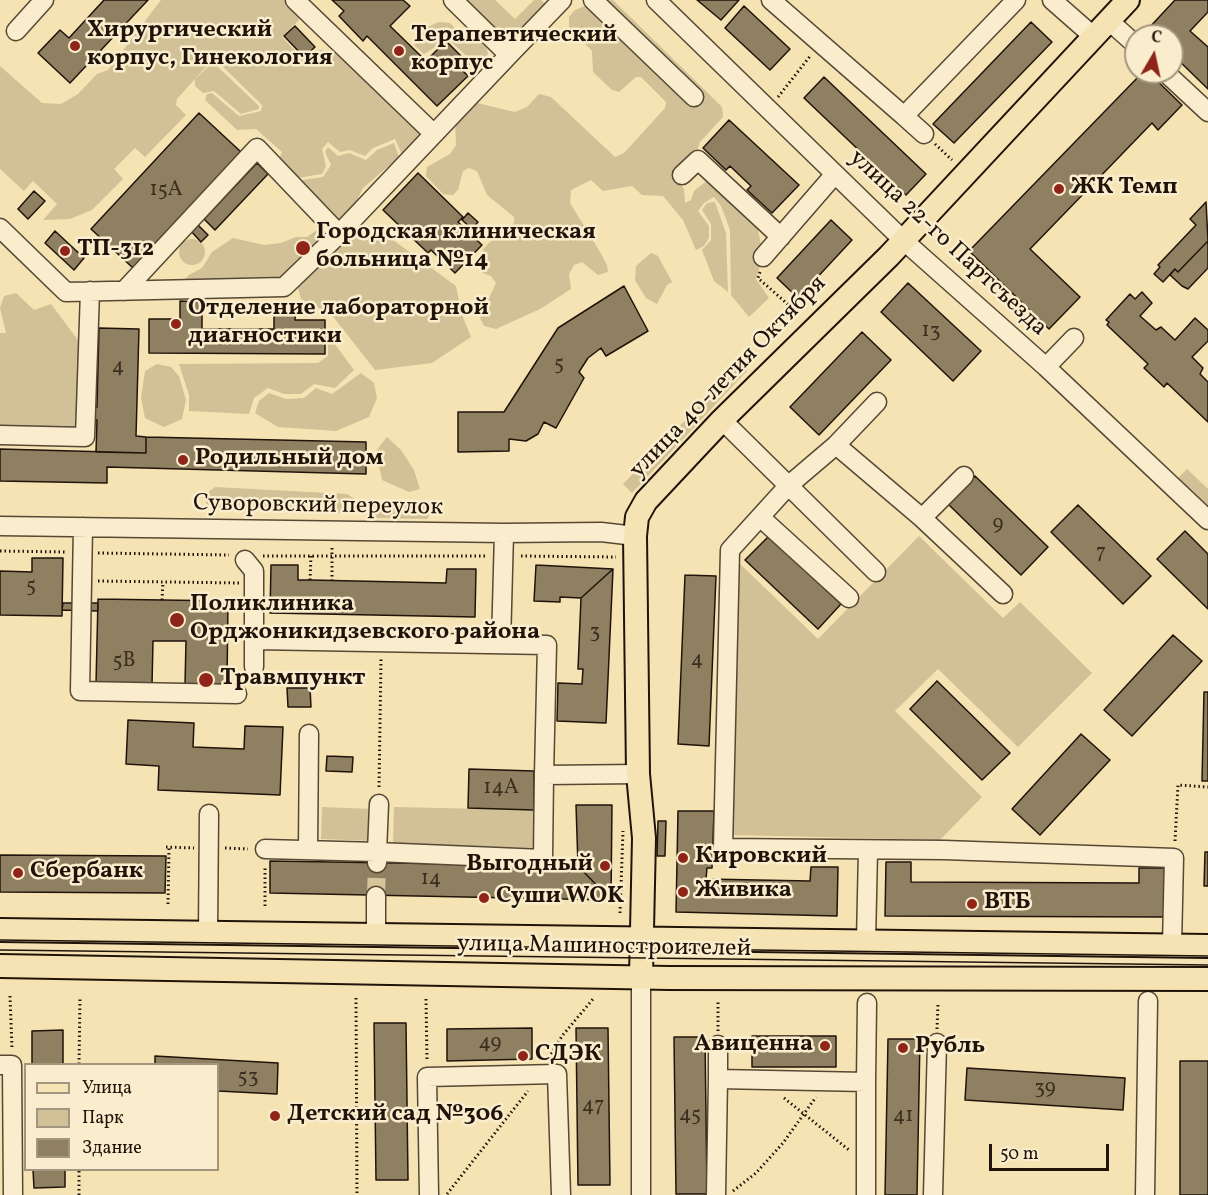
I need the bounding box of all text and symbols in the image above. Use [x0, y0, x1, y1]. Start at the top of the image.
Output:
place label: Хирургический корпус, Гинекология [87, 18, 333, 74]
place label: Терапевтический корпус [411, 23, 617, 79]
north arrow [1124, 24, 1184, 84]
text: С [1150, 27, 1163, 50]
marker: Хирургический корпус, Гинекология [68, 39, 82, 53]
marker: Терапевтический корпус [392, 44, 406, 58]
street label: улица 22-го Партсъезда [842, 145, 1052, 343]
place label: ЖК Темп [1071, 175, 1178, 203]
house number: 15А [149, 178, 183, 204]
marker: ЖК Темп [1052, 182, 1066, 196]
place label: Городская клиническая больница №14 [316, 220, 596, 276]
place label: ТП-312 [77, 237, 154, 265]
marker: Городская клиническая больница №14 [294, 239, 312, 257]
marker: ТП-312 [58, 244, 72, 258]
street label: улица 40-летия Октября [625, 271, 833, 485]
place label: Отделение лабораторной диагностики [188, 296, 489, 352]
marker: Отделение лабораторной диагностики [169, 317, 183, 331]
house number: 13 [922, 319, 940, 345]
house number: 5 [554, 352, 564, 378]
house number: 4 [112, 355, 124, 381]
place label: Родильный дом [195, 446, 383, 474]
marker: Родильный дом [176, 453, 190, 467]
street label: Суворовский переулок [193, 490, 443, 524]
house number: 9 [993, 512, 1003, 538]
house number: 7 [1096, 541, 1106, 567]
house number: 5 [26, 574, 36, 600]
place label: Поликлиника Орджоникидзевского района [190, 592, 540, 648]
marker: Поликлиника Орджоникидзевского района [168, 611, 186, 629]
house number: 3 [590, 620, 600, 646]
house number: 4 [691, 648, 703, 674]
house number: 5В [112, 649, 136, 675]
place label: Травмпункт [220, 666, 365, 694]
marker: Травмпункт [197, 671, 215, 689]
house number: 14А [483, 776, 519, 802]
place label: Кировский [695, 844, 827, 872]
marker: Кировский [676, 851, 690, 865]
place label: Выгодный [466, 852, 593, 880]
place label: Сбербанк [30, 859, 143, 887]
marker: Выгодный [598, 859, 612, 873]
marker: Сбербанк [11, 866, 25, 880]
house number: 14 [421, 867, 441, 893]
place label: Живика [695, 878, 792, 906]
place label: Суши WOK [496, 884, 624, 912]
marker: Живика [676, 885, 690, 899]
place label: ВТБ [984, 890, 1031, 918]
marker: Суши WOK [477, 891, 491, 905]
marker: ВТБ [965, 897, 979, 911]
street label: улица Машиностроителей [457, 931, 751, 965]
house number: 49 [479, 1031, 501, 1057]
place label: Авиценна [694, 1032, 813, 1060]
place label: Рубль [915, 1034, 985, 1062]
marker: Авиценна [818, 1039, 832, 1053]
marker: Рубль [896, 1041, 910, 1055]
place label: СДЭК [535, 1042, 601, 1070]
marker: СДЭК [516, 1049, 530, 1063]
legend [24, 1063, 219, 1171]
house number: 53 [238, 1065, 258, 1091]
text: Улица [82, 1076, 132, 1101]
house number: 39 [1034, 1076, 1056, 1102]
house number: 47 [582, 1094, 604, 1120]
place label: Детский сад №306 [287, 1102, 504, 1130]
house number: 45 [679, 1103, 701, 1129]
house number: 41 [893, 1104, 913, 1130]
text: Парк [82, 1106, 124, 1131]
marker: Детский сад №306 [268, 1109, 282, 1123]
scale bar [992, 1132, 1112, 1170]
text: Здание [82, 1136, 142, 1161]
text: 50 m [1000, 1142, 1039, 1167]

